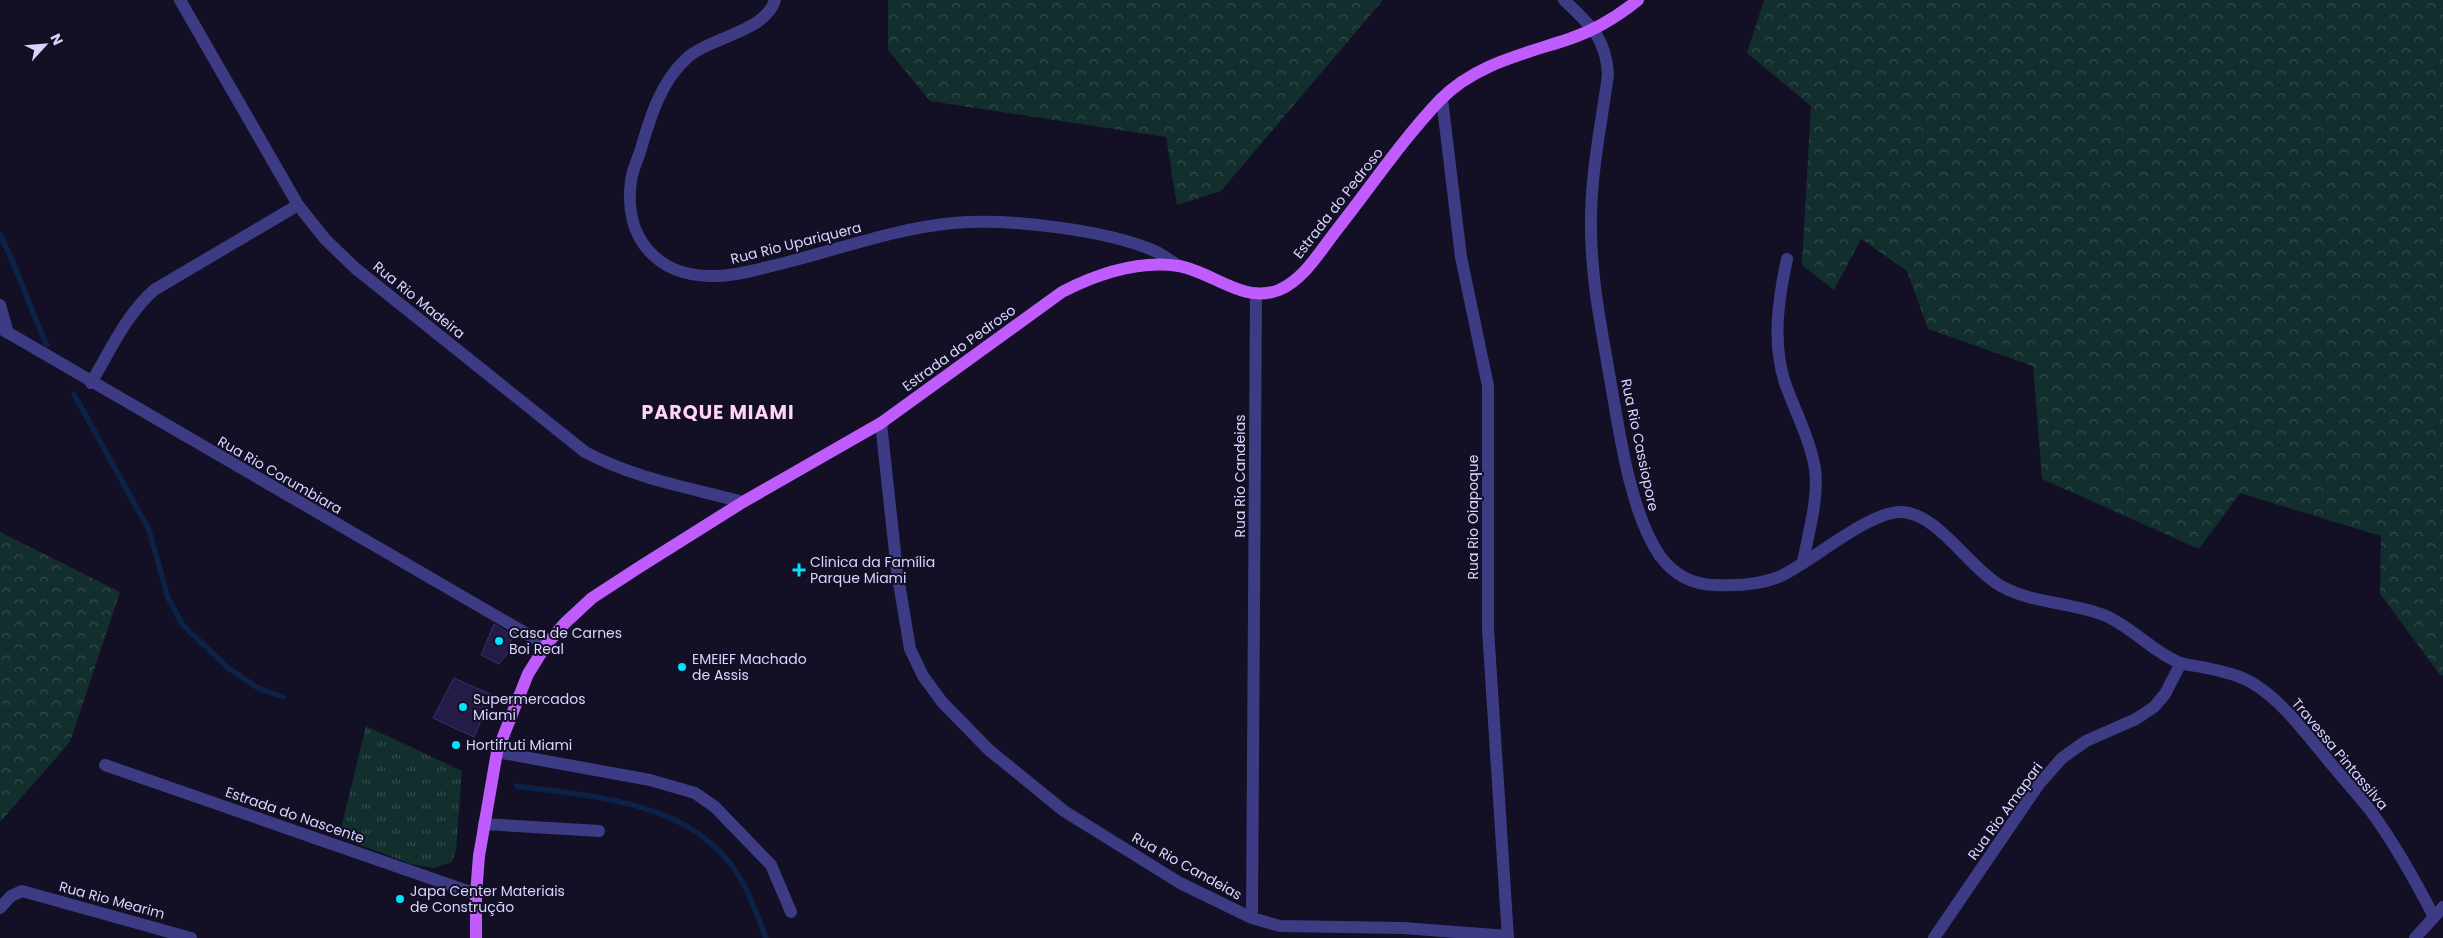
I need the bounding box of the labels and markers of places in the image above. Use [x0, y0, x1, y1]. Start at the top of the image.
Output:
place label: Clinica da Família Parque Miami [810, 552, 935, 588]
marker: Clinica da Família Parque Miami [792, 563, 806, 577]
place label: Casa de Carnes Boi Real [509, 623, 622, 659]
marker: Casa de Carnes Boi Real [493, 635, 505, 647]
place label: EMEIEF Machado de Assis [692, 649, 807, 685]
marker: EMEIEF Machado de Assis [676, 661, 688, 673]
place label: Supermercados Miami [473, 689, 586, 725]
marker: Supermercados Miami [457, 701, 469, 713]
place label: Hortifruti Miami [466, 735, 572, 755]
marker: Hortifruti Miami [450, 739, 462, 751]
place label: Japa Center Materiais de Construção [410, 881, 565, 917]
marker: Japa Center Materiais de Construção [394, 893, 406, 905]

